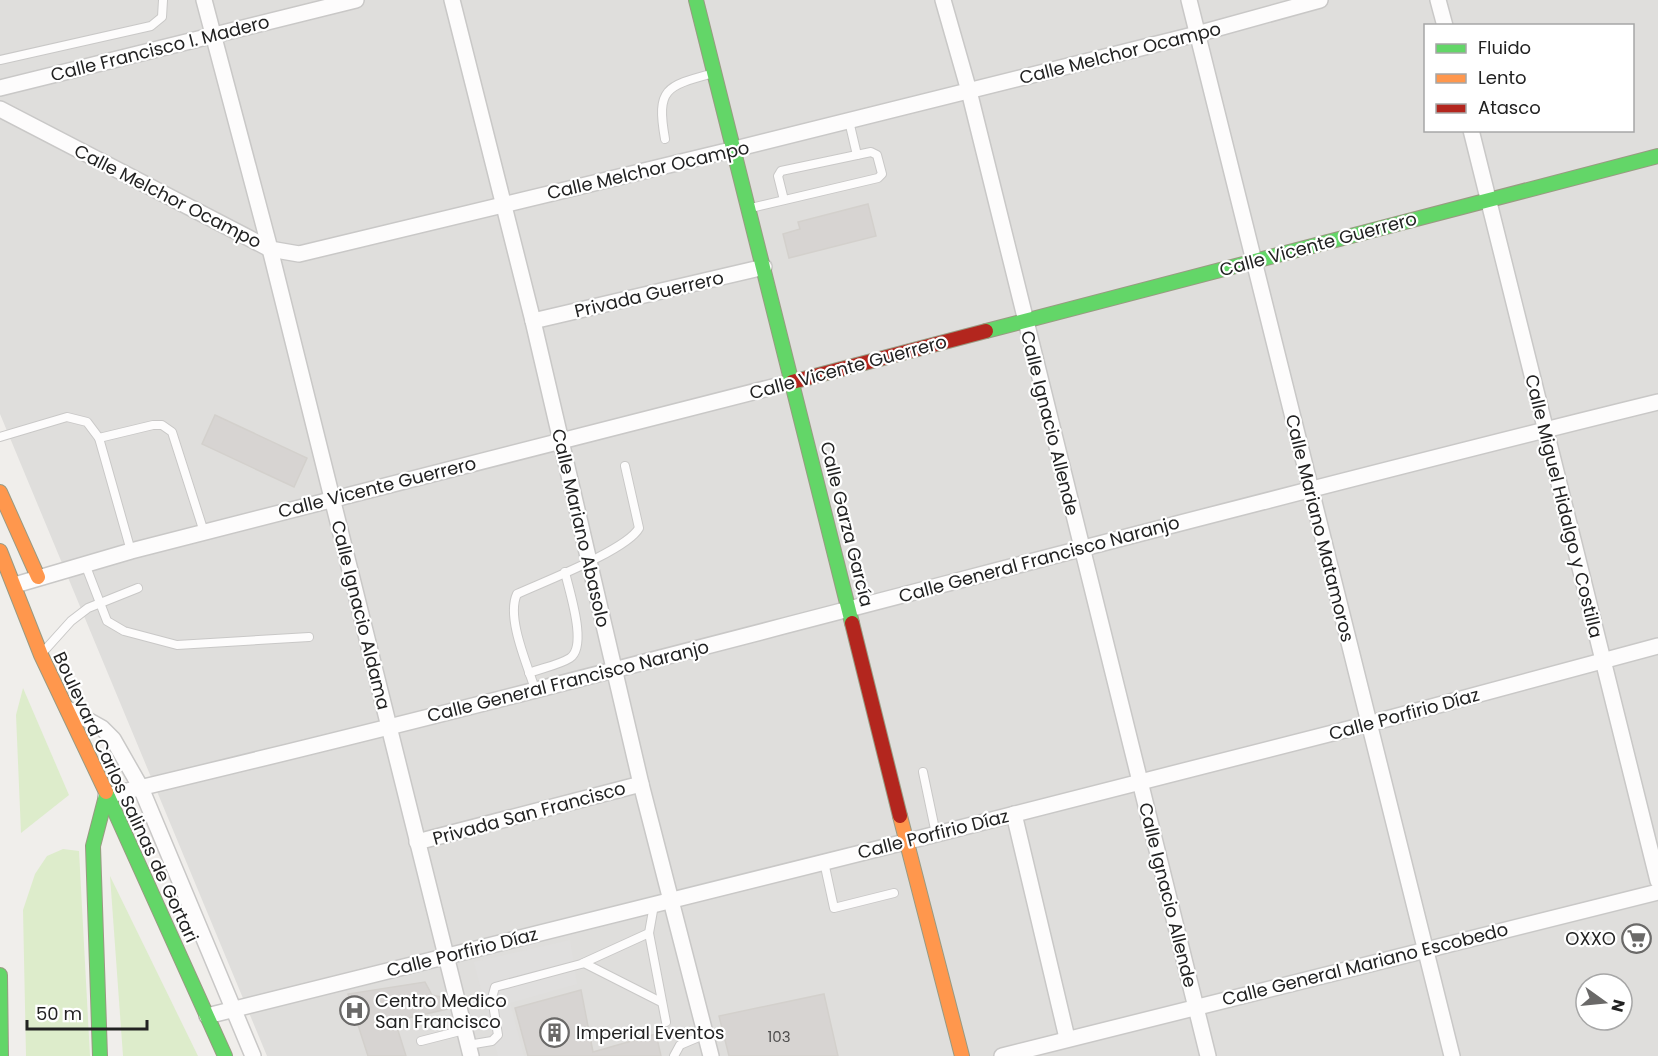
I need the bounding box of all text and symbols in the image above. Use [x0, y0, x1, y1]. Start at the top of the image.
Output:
street label: Calle Francisco I. Madero [48, 9, 272, 87]
street label: Calle Melchor Ocampo [1017, 16, 1223, 90]
legend [1424, 24, 1634, 132]
text: Fluido [1478, 35, 1531, 60]
text: Lento [1478, 65, 1527, 90]
text: Atasco [1478, 95, 1541, 120]
street label: Calle Melchor Ocampo [544, 135, 752, 205]
street label: Calle Melchor Ocampo [70, 138, 266, 254]
street label: Calle Vicente Guerrero [1217, 206, 1419, 282]
street label: Privada Guerrero [572, 265, 726, 323]
street label: Calle Ignacio Allende [1015, 328, 1085, 518]
street label: Calle Vicente Guerrero [747, 329, 949, 405]
street label: Calle Miguel Hidalgo y Costilla [1519, 372, 1609, 640]
street label: Calle Mariano Matamoros [1280, 412, 1360, 644]
street label: Calle Mariano Abasolo [546, 426, 616, 630]
street label: Calle Garza García [814, 439, 880, 609]
street label: Calle Vicente Guerrero [275, 450, 479, 524]
street label: Calle General Francisco Naranjo [896, 509, 1182, 609]
street label: Calle Ignacio Aldama [325, 518, 397, 712]
street label: Calle General Francisco Naranjo [425, 634, 711, 728]
street label: Boulevard Carlos Salinas de Gortari [47, 647, 205, 947]
street label: Calle Porfirio Díaz [1326, 682, 1482, 746]
street label: Privada San Francisco [430, 775, 628, 851]
street label: Calle Ignacio Allende [1133, 800, 1203, 990]
street label: Calle Porfirio Díaz [855, 803, 1011, 865]
street label: Calle General Mariano Escobedo [1219, 916, 1511, 1012]
street label: Calle Porfirio Díaz [384, 921, 540, 983]
supermarket icon: OXXO [1621, 922, 1653, 954]
place label: OXXO [1565, 926, 1616, 951]
north arrow [1574, 972, 1634, 1032]
place label: Centro Medico San Francisco [375, 988, 507, 1034]
scale bar [27, 993, 147, 1031]
hospital icon: Centro Medico San Francisco [338, 994, 370, 1026]
text: N [1605, 997, 1631, 1015]
text: 50 m [36, 1001, 82, 1026]
building icon: Imperial Eventos [539, 1016, 571, 1048]
place label: Imperial Eventos [576, 1020, 724, 1045]
house number: 103 [767, 1026, 791, 1047]

